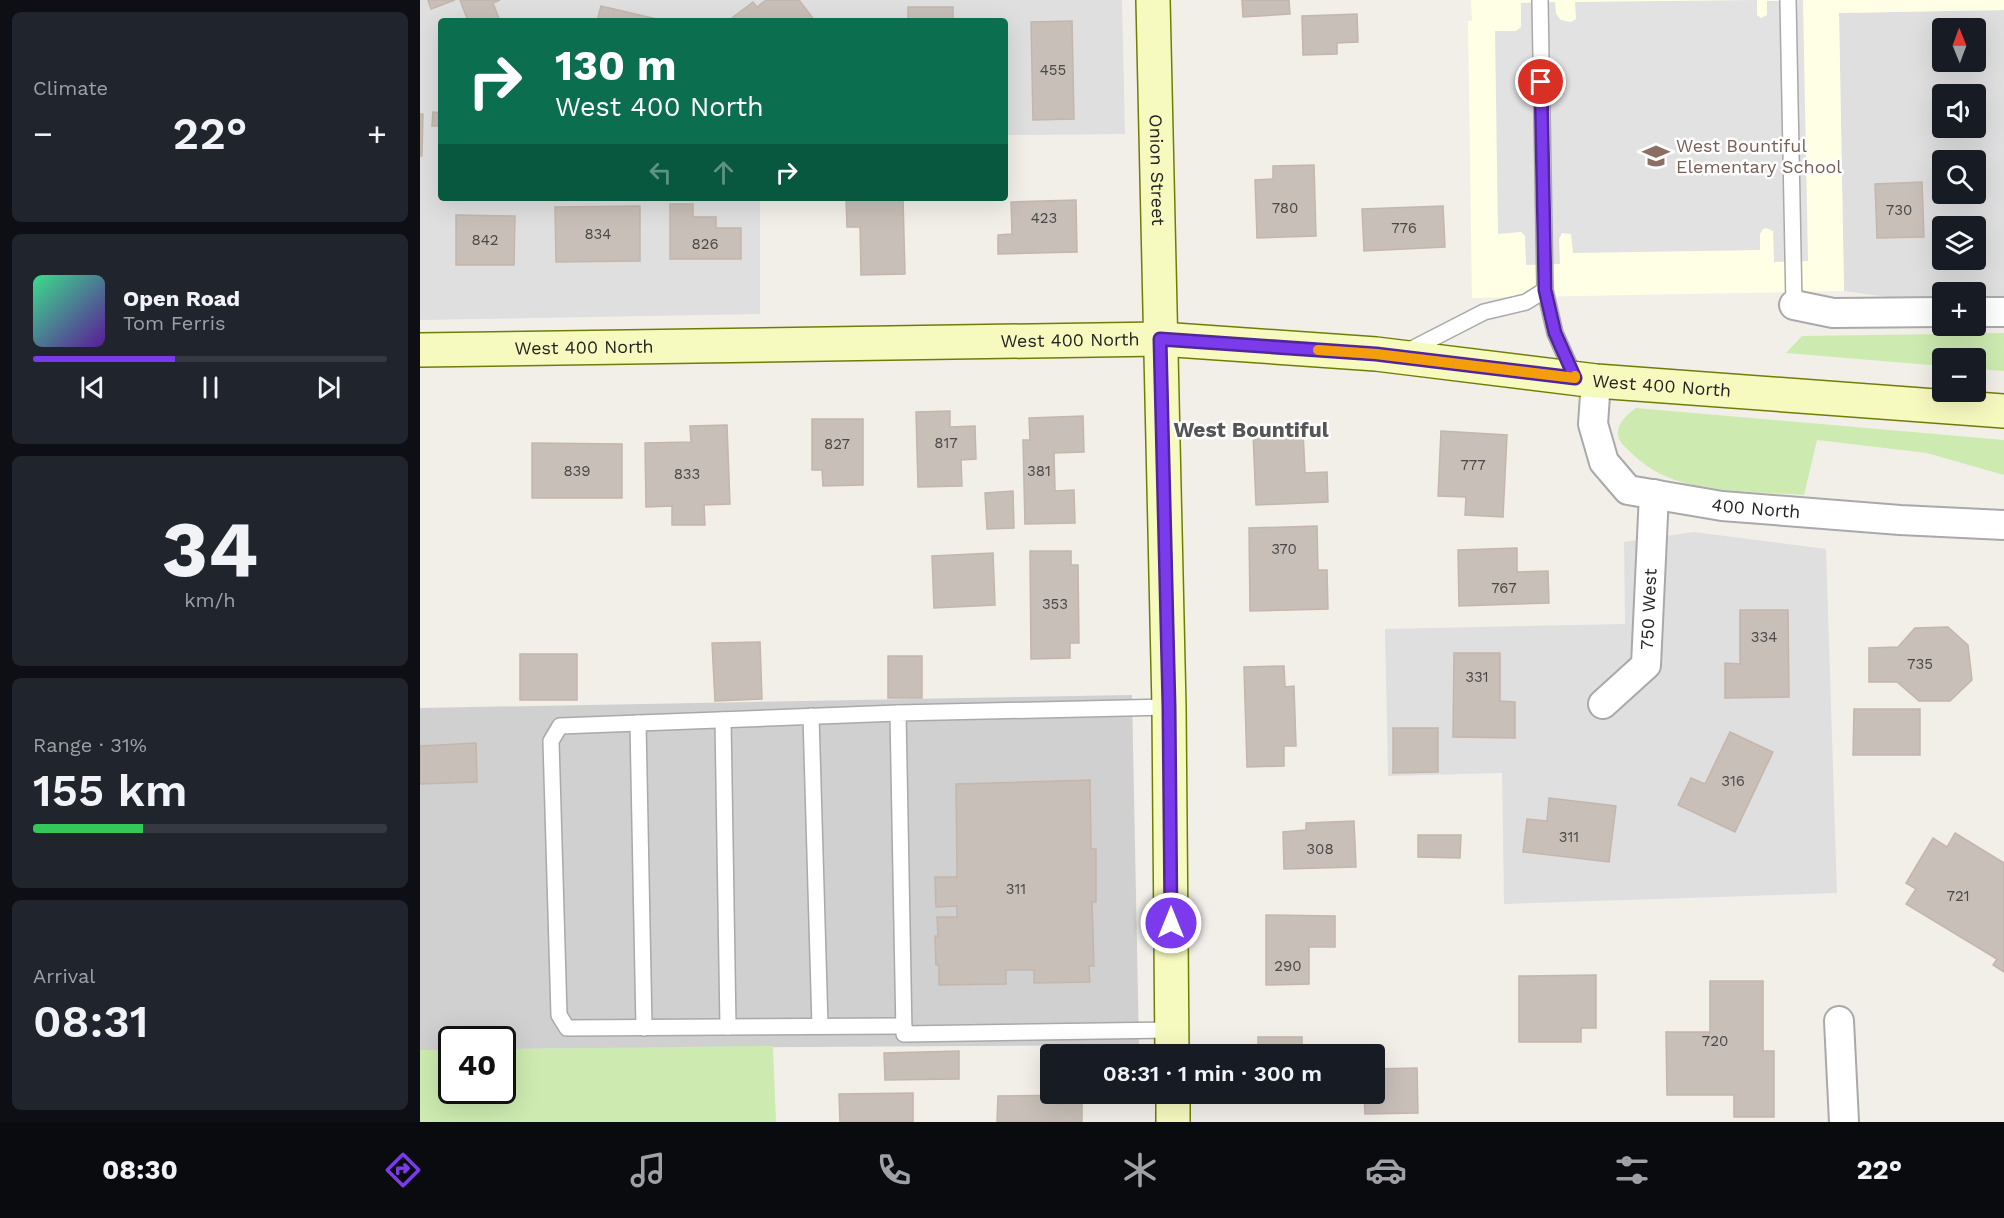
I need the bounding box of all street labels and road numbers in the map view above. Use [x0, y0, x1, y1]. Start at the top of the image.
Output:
street label: Onion Street [1146, 114, 1169, 226]
street label: West 400 North [1000, 328, 1140, 351]
street label: West 400 North [514, 336, 654, 359]
street label: West 400 North [1591, 370, 1732, 401]
street label: 400 North [1710, 493, 1801, 522]
street label: 750 West [1636, 567, 1661, 650]

